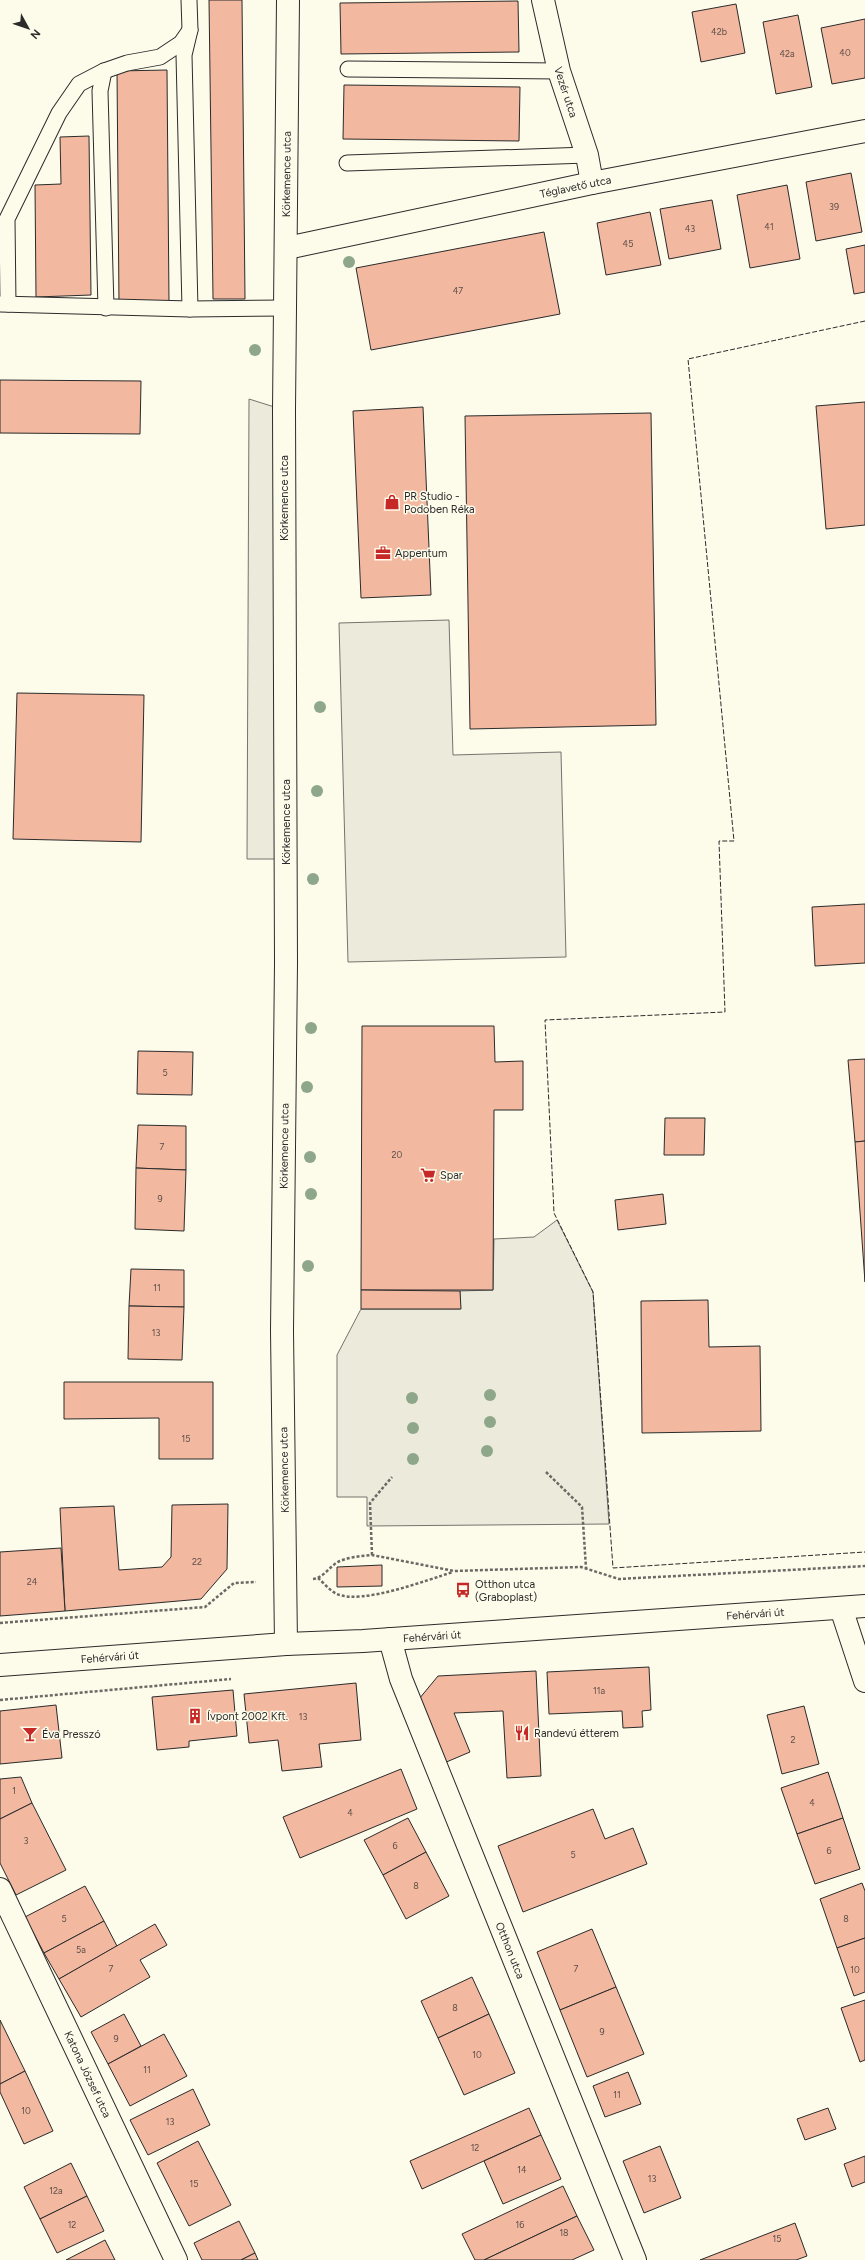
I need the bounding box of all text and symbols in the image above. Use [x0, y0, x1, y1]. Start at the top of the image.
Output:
north arrow [8, 8, 48, 48]
house number: 42b [711, 26, 727, 37]
text: N [28, 27, 43, 42]
house number: 40 [839, 47, 851, 58]
house number: 42a [779, 48, 795, 59]
street label: Vezér utca [551, 66, 580, 119]
street label: Körkemence utca [280, 131, 294, 217]
street label: Téglavető utca [539, 173, 612, 201]
house number: 39 [829, 201, 839, 212]
house number: 41 [764, 221, 774, 232]
house number: 43 [685, 223, 695, 234]
house number: 45 [623, 238, 633, 249]
house number: 47 [453, 285, 463, 296]
street label: Körkemence utca [278, 455, 291, 541]
place label: PR Studio - Podoben Réka [404, 490, 475, 516]
shop icon: PR Studio - Podoben Réka [383, 493, 401, 511]
office icon: Appentum [374, 544, 392, 562]
place label: Appentum [395, 547, 447, 560]
street label: Körkemence utca [280, 779, 293, 865]
house number: 5 [162, 1067, 168, 1078]
street label: Körkemence utca [278, 1103, 291, 1189]
house number: 7 [160, 1141, 165, 1152]
house number: 20 [392, 1149, 403, 1160]
supermarket icon: Spar [419, 1166, 437, 1184]
place label: Spar [440, 1169, 463, 1182]
house number: 9 [157, 1193, 163, 1204]
house number: 11 [153, 1282, 161, 1293]
house number: 13 [152, 1327, 160, 1338]
street label: Körkemence utca [277, 1427, 292, 1513]
house number: 15 [182, 1433, 190, 1444]
house number: 22 [192, 1556, 202, 1567]
house number: 24 [27, 1576, 38, 1587]
place label: Otthon utca (Graboplast) [475, 1578, 537, 1604]
bus stop icon: Otthon utca (Graboplast) [454, 1581, 472, 1599]
street label: Fehérvári út [726, 1606, 785, 1623]
street label: Fehérvári út [402, 1628, 462, 1645]
street label: Fehérvári út [80, 1649, 139, 1666]
house number: 11a [593, 1685, 605, 1696]
building icon: Ívpont 2002 Kft. [186, 1707, 204, 1725]
place label: Ívpont 2002 Kft. [207, 1710, 288, 1723]
house number: 13 [299, 1711, 307, 1722]
restaurant icon: Randevú étterem [513, 1724, 531, 1742]
bar icon: Éva Presszó [21, 1725, 39, 1743]
place label: Randevú étterem [534, 1727, 619, 1740]
place label: Éva Presszó [42, 1728, 101, 1741]
house number: 2 [790, 1734, 796, 1745]
house number: 1 [12, 1785, 16, 1796]
house number: 4 [809, 1797, 815, 1808]
house number: 4 [347, 1807, 353, 1818]
house number: 3 [24, 1835, 29, 1846]
house number: 6 [392, 1840, 398, 1851]
house number: 6 [826, 1845, 832, 1856]
house number: 5 [570, 1849, 576, 1860]
house number: 8 [413, 1880, 419, 1891]
house number: 5 [61, 1913, 67, 1924]
house number: 8 [843, 1913, 849, 1924]
street label: Otthon utca [493, 1920, 527, 1981]
house number: 5a [76, 1944, 86, 1955]
house number: 7 [109, 1963, 114, 1974]
house number: 7 [574, 1963, 579, 1974]
house number: 10 [850, 1964, 860, 1975]
house number: 8 [452, 2002, 458, 2013]
house number: 9 [599, 2026, 605, 2037]
street label: Katona József utca [61, 2029, 114, 2120]
house number: 9 [113, 2033, 119, 2044]
house number: 10 [472, 2049, 482, 2060]
house number: 11 [143, 2064, 151, 2075]
house number: 11 [613, 2089, 621, 2100]
house number: 10 [21, 2105, 31, 2116]
house number: 13 [166, 2116, 174, 2127]
house number: 12 [471, 2142, 479, 2153]
house number: 14 [517, 2164, 527, 2175]
house number: 13 [648, 2173, 656, 2184]
house number: 15 [190, 2178, 198, 2189]
house number: 12a [49, 2185, 63, 2196]
house number: 12 [68, 2219, 76, 2230]
house number: 16 [516, 2219, 524, 2230]
house number: 18 [559, 2227, 569, 2238]
house number: 15 [773, 2233, 781, 2244]

